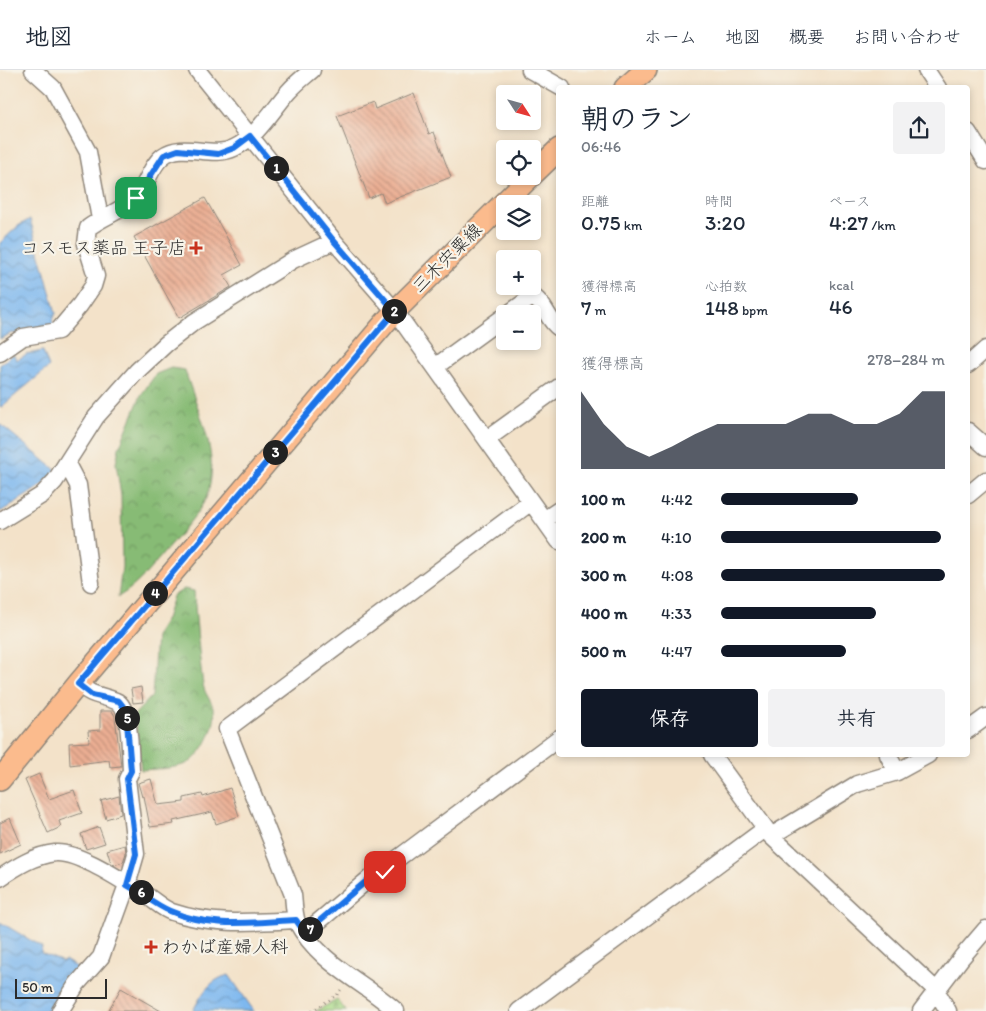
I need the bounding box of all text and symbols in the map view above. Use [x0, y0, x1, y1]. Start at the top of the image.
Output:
text: 地図 [25, 22, 73, 51]
text: ホーム [644, 26, 697, 48]
text: 地図 [725, 26, 761, 48]
text: 概要 [789, 26, 825, 48]
text: お問い合わせ [853, 26, 961, 48]
north arrow [496, 85, 541, 130]
map controls [496, 85, 541, 350]
text: 朝のラン [581, 101, 693, 135]
button: share [893, 102, 945, 154]
text: 06:46 [581, 137, 621, 156]
button: locate [496, 140, 541, 185]
pin: 1 [264, 156, 288, 180]
text: 1 [273, 160, 280, 177]
pin [115, 177, 157, 219]
icon: arrive [122, 184, 150, 212]
text: 距離 [581, 193, 609, 210]
text: 時間 [705, 193, 733, 210]
text: ペース [829, 193, 870, 210]
button: layers [496, 195, 541, 240]
text: 0.75 [581, 210, 621, 235]
text: 3:20 [705, 210, 746, 235]
text: 4:27 [829, 210, 868, 235]
text: km [621, 217, 642, 234]
text: /km [868, 217, 896, 234]
street label: 三木宍粟線 [407, 218, 487, 298]
place label: コスモス薬品 王子店 [21, 237, 186, 259]
marker: コスモス薬品 王子店 [190, 242, 202, 254]
button: + [496, 250, 541, 295]
text: kcal [829, 277, 854, 294]
text: 獲得標高 [581, 278, 637, 295]
text: 心拍数 [705, 278, 747, 295]
text: 46 [829, 294, 853, 319]
text: 7 [581, 295, 591, 320]
text: 148 [705, 295, 739, 320]
pin: 2 [382, 298, 406, 324]
text: m [591, 302, 606, 319]
text: bpm [739, 302, 768, 319]
text: 2 [391, 303, 398, 320]
button: − [496, 305, 541, 350]
text: 278–284 m [867, 350, 945, 369]
text: 獲得標高 [581, 354, 645, 373]
pin: 3 [262, 440, 288, 464]
text: 3 [272, 444, 279, 461]
text: 100 m [581, 490, 625, 509]
text: 4:42 [661, 490, 693, 509]
text: 200 m [581, 528, 626, 547]
text: 4:10 [661, 528, 692, 547]
text: 300 m [581, 566, 627, 585]
text: 4:08 [661, 566, 693, 585]
pin: 4 [142, 580, 168, 606]
text: 4 [151, 585, 160, 602]
text: 400 m [581, 604, 627, 623]
text: 4:33 [661, 604, 692, 623]
text: 500 m [581, 642, 626, 661]
text: 4:47 [661, 642, 692, 661]
button: 保存 [581, 689, 758, 747]
button: 共有 [768, 689, 945, 747]
pin: 5 [114, 706, 140, 730]
text: 5 [124, 710, 131, 727]
pin [364, 851, 406, 893]
icon: check [371, 858, 399, 886]
pin: 6 [128, 880, 154, 904]
text: 6 [138, 884, 145, 901]
pin: 7 [298, 916, 322, 942]
text: 7 [307, 921, 314, 938]
place label: わかば産婦人科 [162, 936, 288, 958]
marker: わかば産婦人科 [144, 940, 158, 954]
scale bar [15, 976, 108, 999]
text: 50 m [22, 979, 53, 996]

